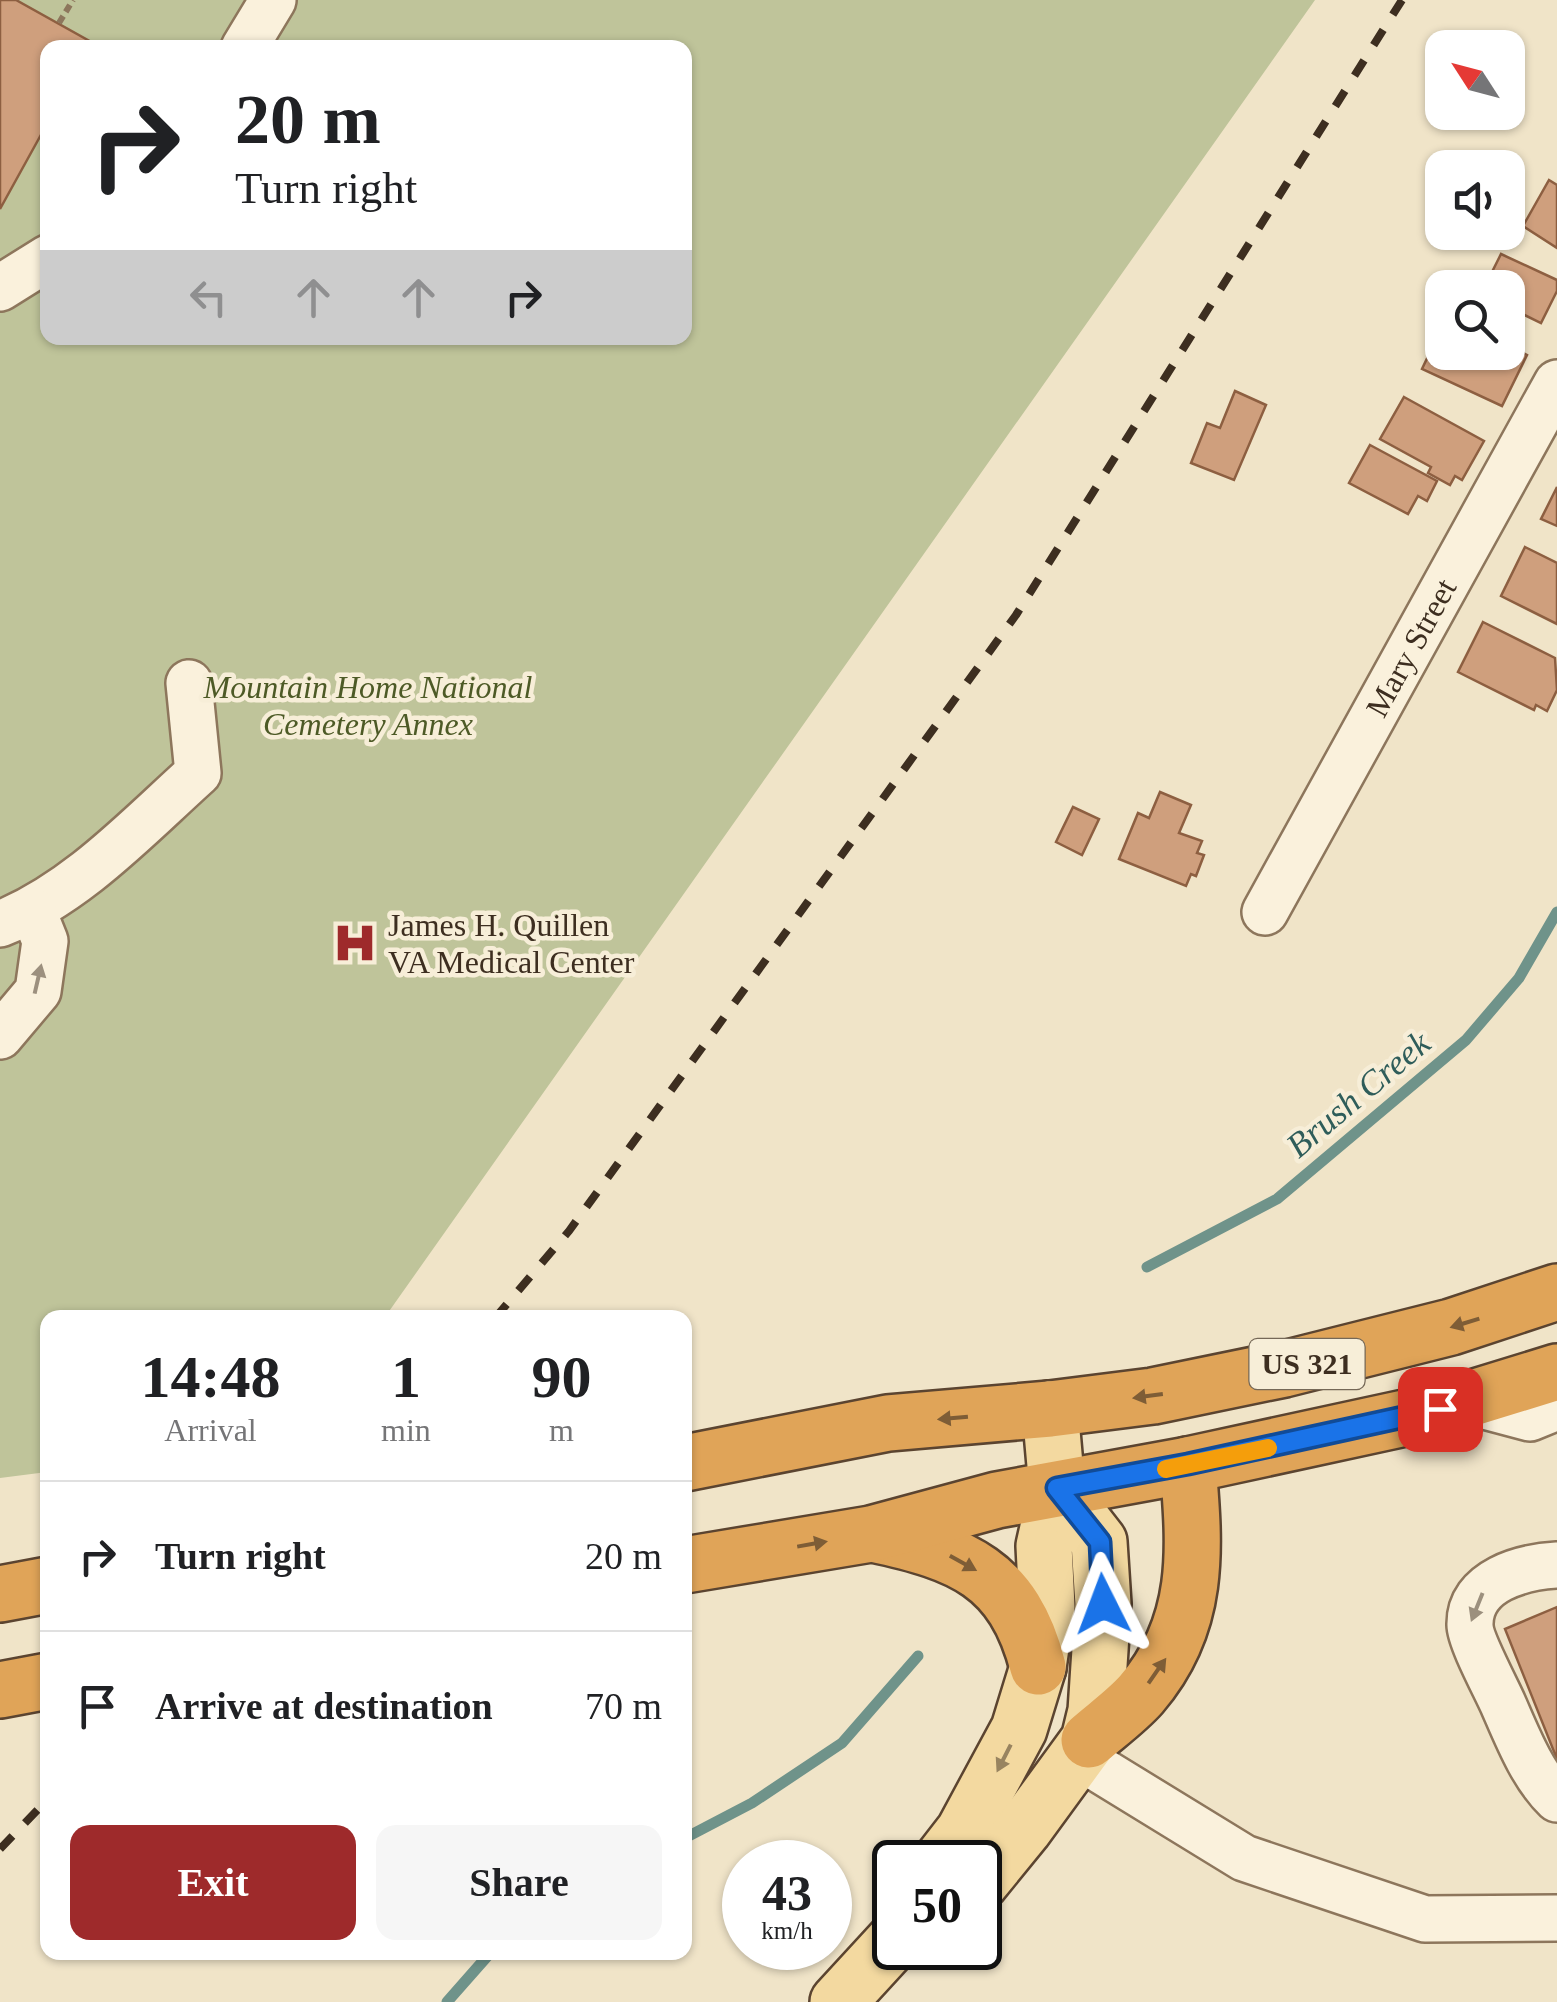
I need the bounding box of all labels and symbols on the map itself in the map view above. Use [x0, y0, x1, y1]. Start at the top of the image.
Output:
north arrow [1425, 30, 1525, 130]
street label: Mary Street [1358, 572, 1463, 723]
park label: Mountain Home National Cemetery Annex [203, 669, 533, 742]
place label: James H. Quillen VA Medical Center [388, 907, 635, 980]
hospital icon: James H. Quillen VA Medical Center [331, 919, 379, 967]
one-way arrow [31, 963, 46, 994]
water label: Brush Creek [1279, 1022, 1439, 1165]
one-way arrow [1449, 1316, 1479, 1331]
road number: US 321 [1250, 1339, 1364, 1389]
pin [1398, 1367, 1483, 1452]
one-way arrow [1132, 1388, 1163, 1404]
one-way arrow [936, 1410, 968, 1426]
one-way arrow [796, 1536, 827, 1552]
position arrow [1051, 1552, 1155, 1656]
one-way arrow [949, 1553, 977, 1571]
one-way arrow [1469, 1592, 1485, 1622]
one-way arrow [1147, 1658, 1165, 1685]
one-way arrow [996, 1744, 1013, 1773]
speed limit sign: 50 [872, 1840, 1002, 1970]

